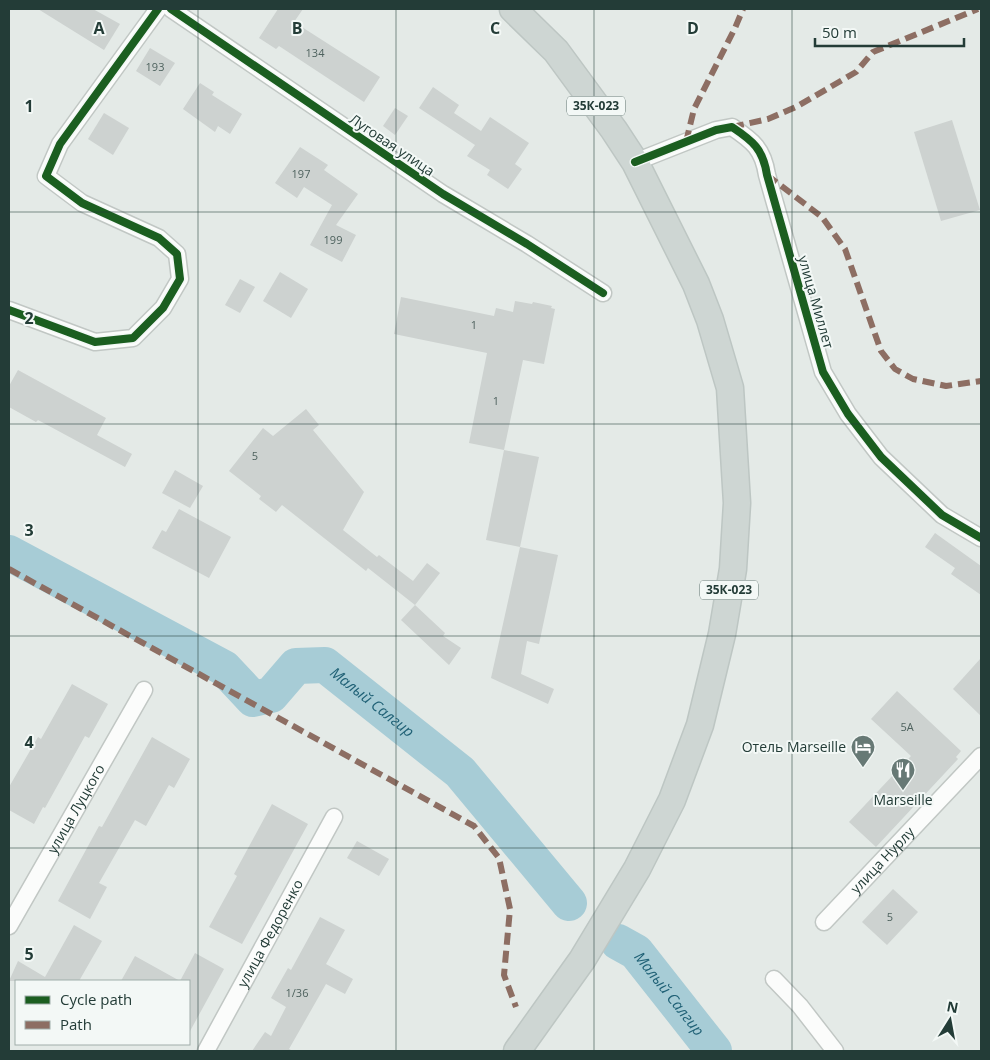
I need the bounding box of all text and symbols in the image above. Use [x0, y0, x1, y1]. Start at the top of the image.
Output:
scale bar [815, 15, 964, 47]
text: A [93, 17, 105, 39]
text: B [292, 17, 302, 39]
text: C [490, 17, 500, 39]
text: D [687, 17, 699, 39]
text: 50 m [822, 22, 857, 42]
house number: 134 [306, 45, 325, 60]
house number: 193 [146, 59, 164, 74]
text: 1 [24, 95, 34, 117]
road number: 35К-023 [567, 96, 625, 115]
street label: Луговая улица [346, 109, 439, 180]
house number: 197 [292, 166, 310, 181]
house number: 199 [324, 232, 342, 247]
street label: улица Миллет [794, 253, 839, 351]
text: 2 [24, 307, 34, 329]
house number: 1 [471, 317, 477, 332]
house number: 1 [493, 393, 499, 408]
house number: 5 [252, 448, 258, 463]
text: 3 [24, 519, 34, 541]
road number: 35К-023 [700, 580, 758, 600]
water label: Малый Салгир [326, 662, 419, 741]
house number: 5А [900, 719, 914, 734]
text: 4 [24, 731, 34, 753]
hotel icon: Отель Marseille [850, 734, 876, 768]
place label: Отель Marseille [742, 737, 846, 756]
restaurant icon: Marseille [890, 757, 916, 791]
street label: улица Луцкого [43, 761, 109, 857]
place label: Marseille [873, 790, 933, 809]
street label: улица Нурлу [846, 822, 919, 897]
street label: улица Федоренко [233, 876, 307, 991]
house number: 5 [887, 909, 893, 924]
text: 5 [24, 943, 34, 965]
water label: Малый Салгир [630, 947, 709, 1040]
legend [15, 980, 190, 1045]
house number: 1/36 [286, 985, 308, 1000]
text: Cycle path [60, 989, 132, 1009]
north arrow [925, 995, 975, 1045]
text: N [945, 996, 960, 1017]
text: Path [60, 1014, 92, 1034]

